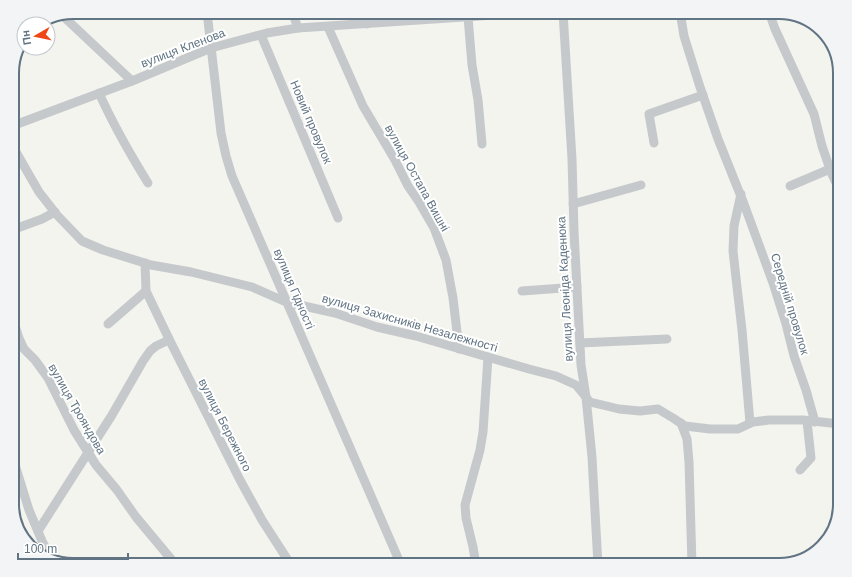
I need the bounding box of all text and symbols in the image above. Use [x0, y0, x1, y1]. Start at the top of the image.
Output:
north arrow [16, 16, 56, 56]
street label: вулиця Кленова [139, 25, 227, 71]
text: Пн [19, 29, 33, 46]
street label: Новий провулок [287, 78, 335, 166]
street label: вулиця Остапа Вишні [382, 122, 452, 234]
street label: вулиця Леоніда Каденюка [554, 216, 576, 362]
street label: вулиця Гідності [271, 247, 317, 331]
street label: Середній провулок [768, 252, 812, 357]
street label: вулиця Захисників Незалежності [321, 291, 499, 355]
street label: вулиця Трояндова [45, 361, 109, 457]
street label: вулиця Бережного [196, 376, 255, 474]
scale bar [18, 535, 128, 561]
text: 100 m [24, 542, 57, 556]

